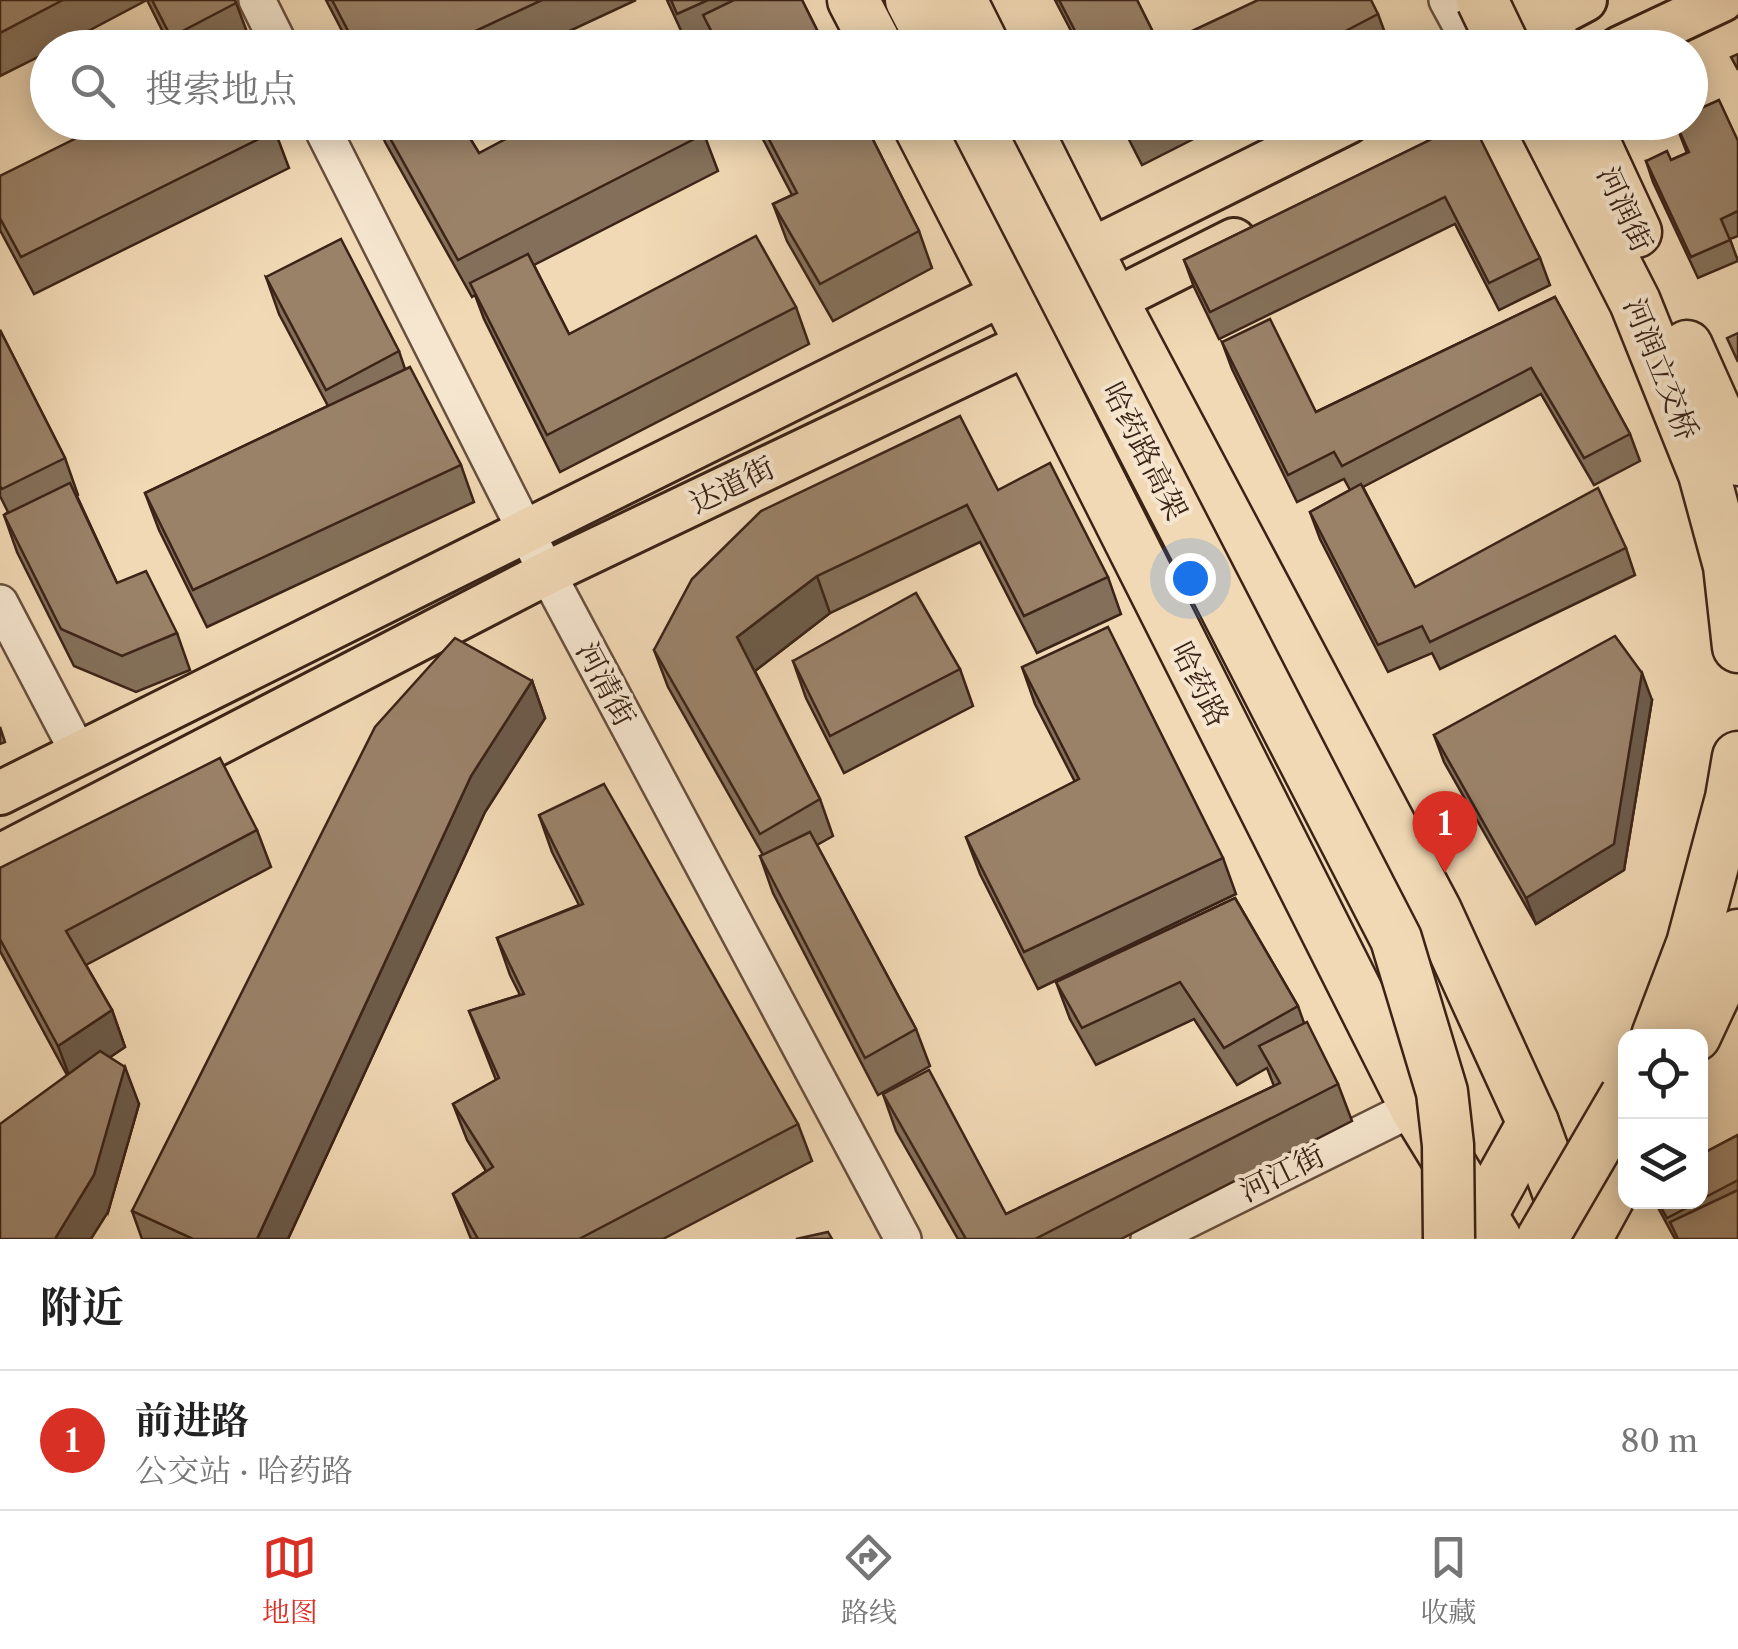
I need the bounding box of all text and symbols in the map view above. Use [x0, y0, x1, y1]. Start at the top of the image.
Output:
search box [30, 30, 1708, 140]
icon: search [65, 58, 120, 113]
text: 搜索地点 [145, 65, 297, 112]
street label: 河润街 [1589, 160, 1661, 258]
street label: 河润立交桥 [1616, 293, 1706, 445]
street label: 哈药路高架 [1094, 376, 1196, 526]
street label: 达道街 [683, 449, 781, 521]
your location [1165, 553, 1216, 604]
street label: 河清街 [569, 636, 643, 732]
street label: 哈药路 [1163, 636, 1237, 732]
pin: 1 [1412, 790, 1478, 873]
map controls [1618, 1029, 1708, 1209]
button: locate [1618, 1029, 1708, 1119]
button: layers [1618, 1119, 1708, 1209]
street label: 河江街 [1233, 1137, 1331, 1209]
text: 附近 [40, 1281, 124, 1333]
text: 前进路 [135, 1397, 249, 1444]
text: 1 [65, 1421, 80, 1460]
text: 80 m [1620, 1421, 1698, 1460]
text: 公交站 · 哈药路 [135, 1451, 353, 1490]
tab: 地图 [262, 1530, 318, 1630]
tab: 路线 [841, 1530, 897, 1630]
tab: 收藏 [1420, 1530, 1476, 1630]

